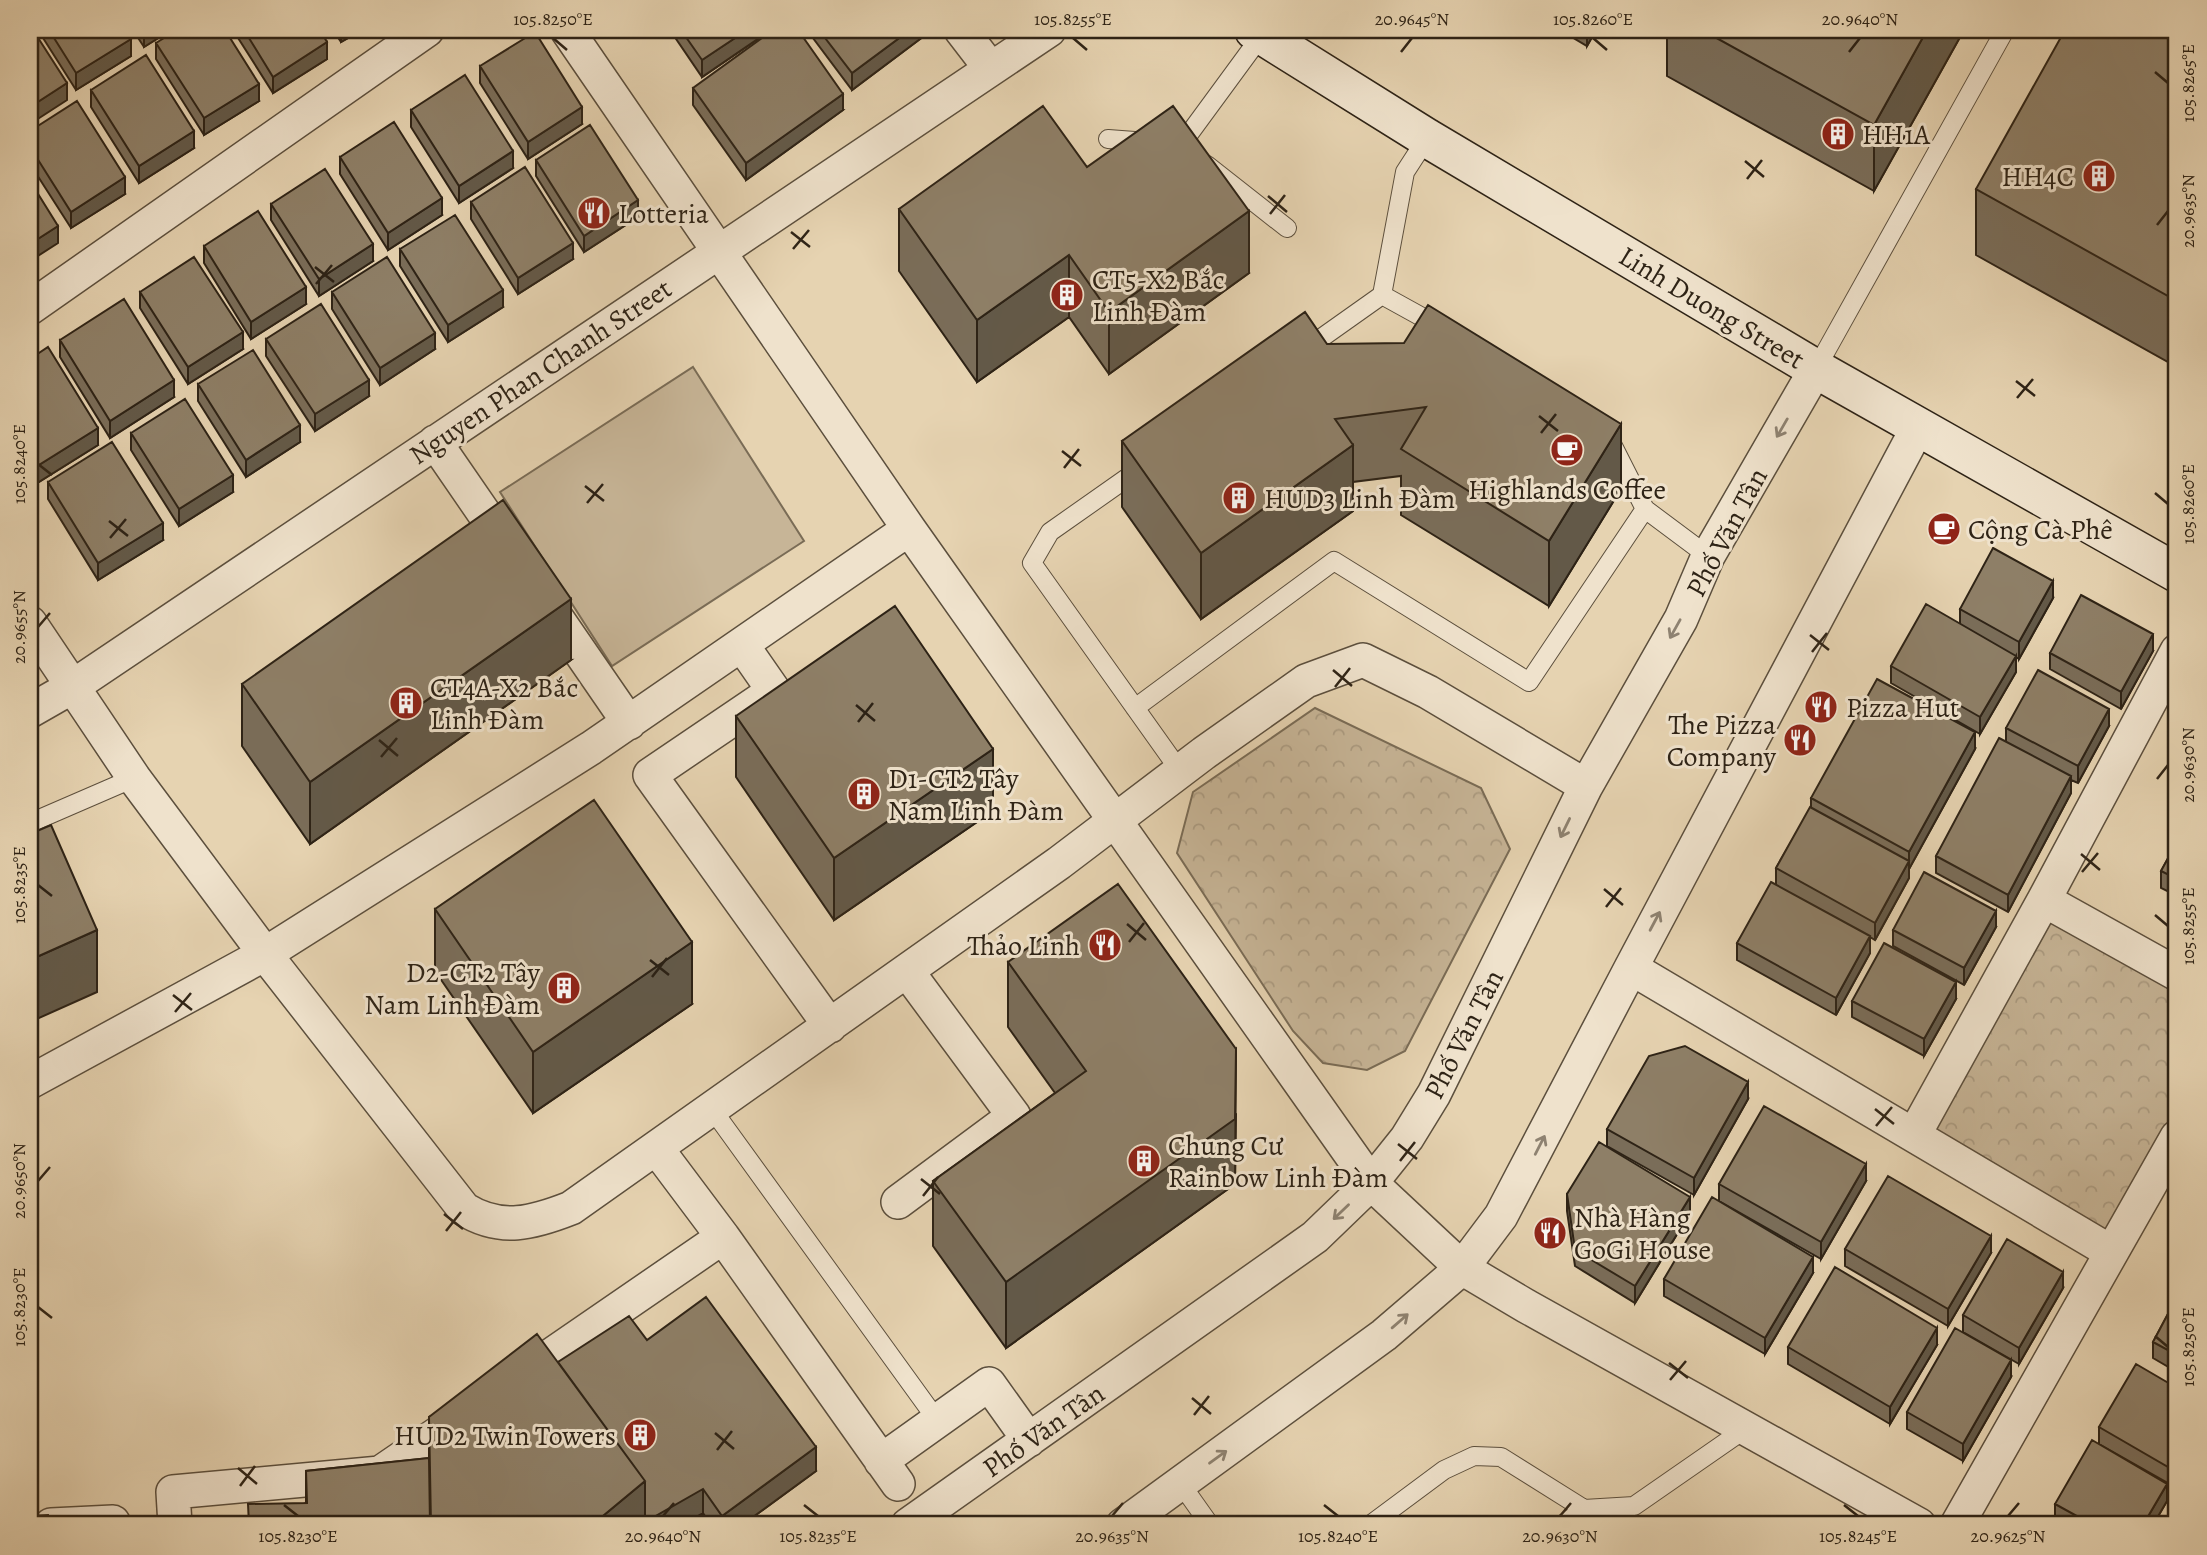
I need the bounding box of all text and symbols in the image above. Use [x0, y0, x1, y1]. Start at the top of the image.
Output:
text: 105.8250°E [513, 7, 593, 31]
text: 105.8255°E [1034, 7, 1112, 31]
text: 20.9645°N [1375, 7, 1449, 31]
text: 105.8260°E [1553, 7, 1633, 31]
text: 20.9640°N [1822, 7, 1898, 31]
text: 105.8265°E [2176, 44, 2200, 122]
building icon: HH1A [1819, 115, 1857, 153]
place label: HH1A [1862, 116, 1931, 154]
building icon: HH4C [2080, 157, 2118, 195]
place label: HH4C [2002, 158, 2074, 196]
text: 20.9635°N [2176, 174, 2200, 248]
restaurant icon: Lotteria [575, 194, 613, 232]
place label: Lotteria [618, 195, 709, 233]
street label: Linh Duong Street [1611, 237, 1811, 378]
place label: CT5-X2 Bắc Linh Đàm [1092, 261, 1225, 331]
street label: Nguyen Phan Chanh Street [402, 270, 679, 474]
building icon: CT5-X2 Bắc Linh Đàm [1048, 276, 1086, 314]
one-way arrow [1775, 417, 1788, 438]
text: 105.8240°E [7, 424, 31, 504]
cafe icon: Highlands Coffee [1548, 431, 1586, 469]
street label: Phố Văn Tân [1677, 461, 1777, 604]
text: 105.8260°E [2176, 464, 2200, 544]
place label: Highlands Coffee [1468, 471, 1666, 509]
building icon: HUD3 Linh Đàm [1220, 479, 1258, 517]
place label: HUD3 Linh Đàm [1264, 480, 1455, 518]
cafe icon: Cộng Cà Phê [1925, 510, 1963, 548]
place label: Cộng Cà Phê [1968, 511, 2113, 549]
text: 20.9655°N [7, 590, 31, 664]
one-way arrow [1668, 618, 1682, 638]
place label: CT4A-X2 Bắc Linh Đàm [430, 669, 578, 739]
building icon: CT4A-X2 Bắc Linh Đàm [387, 684, 425, 722]
restaurant icon: Pizza Hut [1802, 688, 1840, 726]
place label: Pizza Hut [1846, 689, 1959, 727]
place label: The Pizza Company [1667, 706, 1777, 776]
restaurant icon: The Pizza Company [1781, 721, 1819, 759]
text: 20.9630°N [2176, 727, 2200, 803]
place label: D1-CT2 Tây Nam Linh Đàm [888, 760, 1064, 830]
building icon: D1-CT2 Tây Nam Linh Đàm [845, 775, 883, 813]
one-way arrow [1558, 817, 1572, 838]
text: 105.8235°E [7, 846, 31, 924]
text: 105.8255°E [2176, 887, 2200, 965]
one-way arrow [1649, 911, 1663, 932]
restaurant icon: Thảo Linh [1086, 926, 1124, 964]
place label: Thảo Linh [967, 927, 1080, 965]
place label: D2-CT2 Tây Nam Linh Đàm [364, 954, 541, 1024]
street label: Phố Văn Tân [1415, 963, 1513, 1106]
building icon: D2-CT2 Tây Nam Linh Đàm [545, 969, 583, 1007]
place label: Chung Cư Rainbow Linh Đàm [1168, 1127, 1388, 1197]
one-way arrow [1534, 1135, 1547, 1156]
building icon: Chung Cư Rainbow Linh Đàm [1125, 1142, 1163, 1180]
text: 20.9650°N [7, 1143, 31, 1219]
place label: Nhà Hàng GoGi House [1574, 1199, 1711, 1269]
one-way arrow [1333, 1204, 1350, 1221]
restaurant icon: Nhà Hàng GoGi House [1531, 1214, 1569, 1252]
text: 105.8230°E [7, 1267, 31, 1347]
text: 105.8250°E [2176, 1307, 2200, 1387]
one-way arrow [1391, 1313, 1409, 1329]
street label: Phố Văn Tân [975, 1375, 1112, 1487]
building icon: HUD2 Twin Towers [621, 1416, 659, 1454]
place label: HUD2 Twin Towers [394, 1417, 616, 1455]
one-way arrow [1208, 1450, 1227, 1464]
text: 105.8230°E [258, 1524, 338, 1548]
text: 20.9640°N [625, 1524, 701, 1548]
text: 105.8235°E [779, 1524, 857, 1548]
text: 20.9635°N [1075, 1524, 1149, 1548]
text: 105.8240°E [1298, 1524, 1378, 1548]
text: 20.9630°N [1522, 1524, 1598, 1548]
text: 105.8245°E [1819, 1524, 1897, 1548]
text: 20.9625°N [1971, 1524, 2045, 1548]

